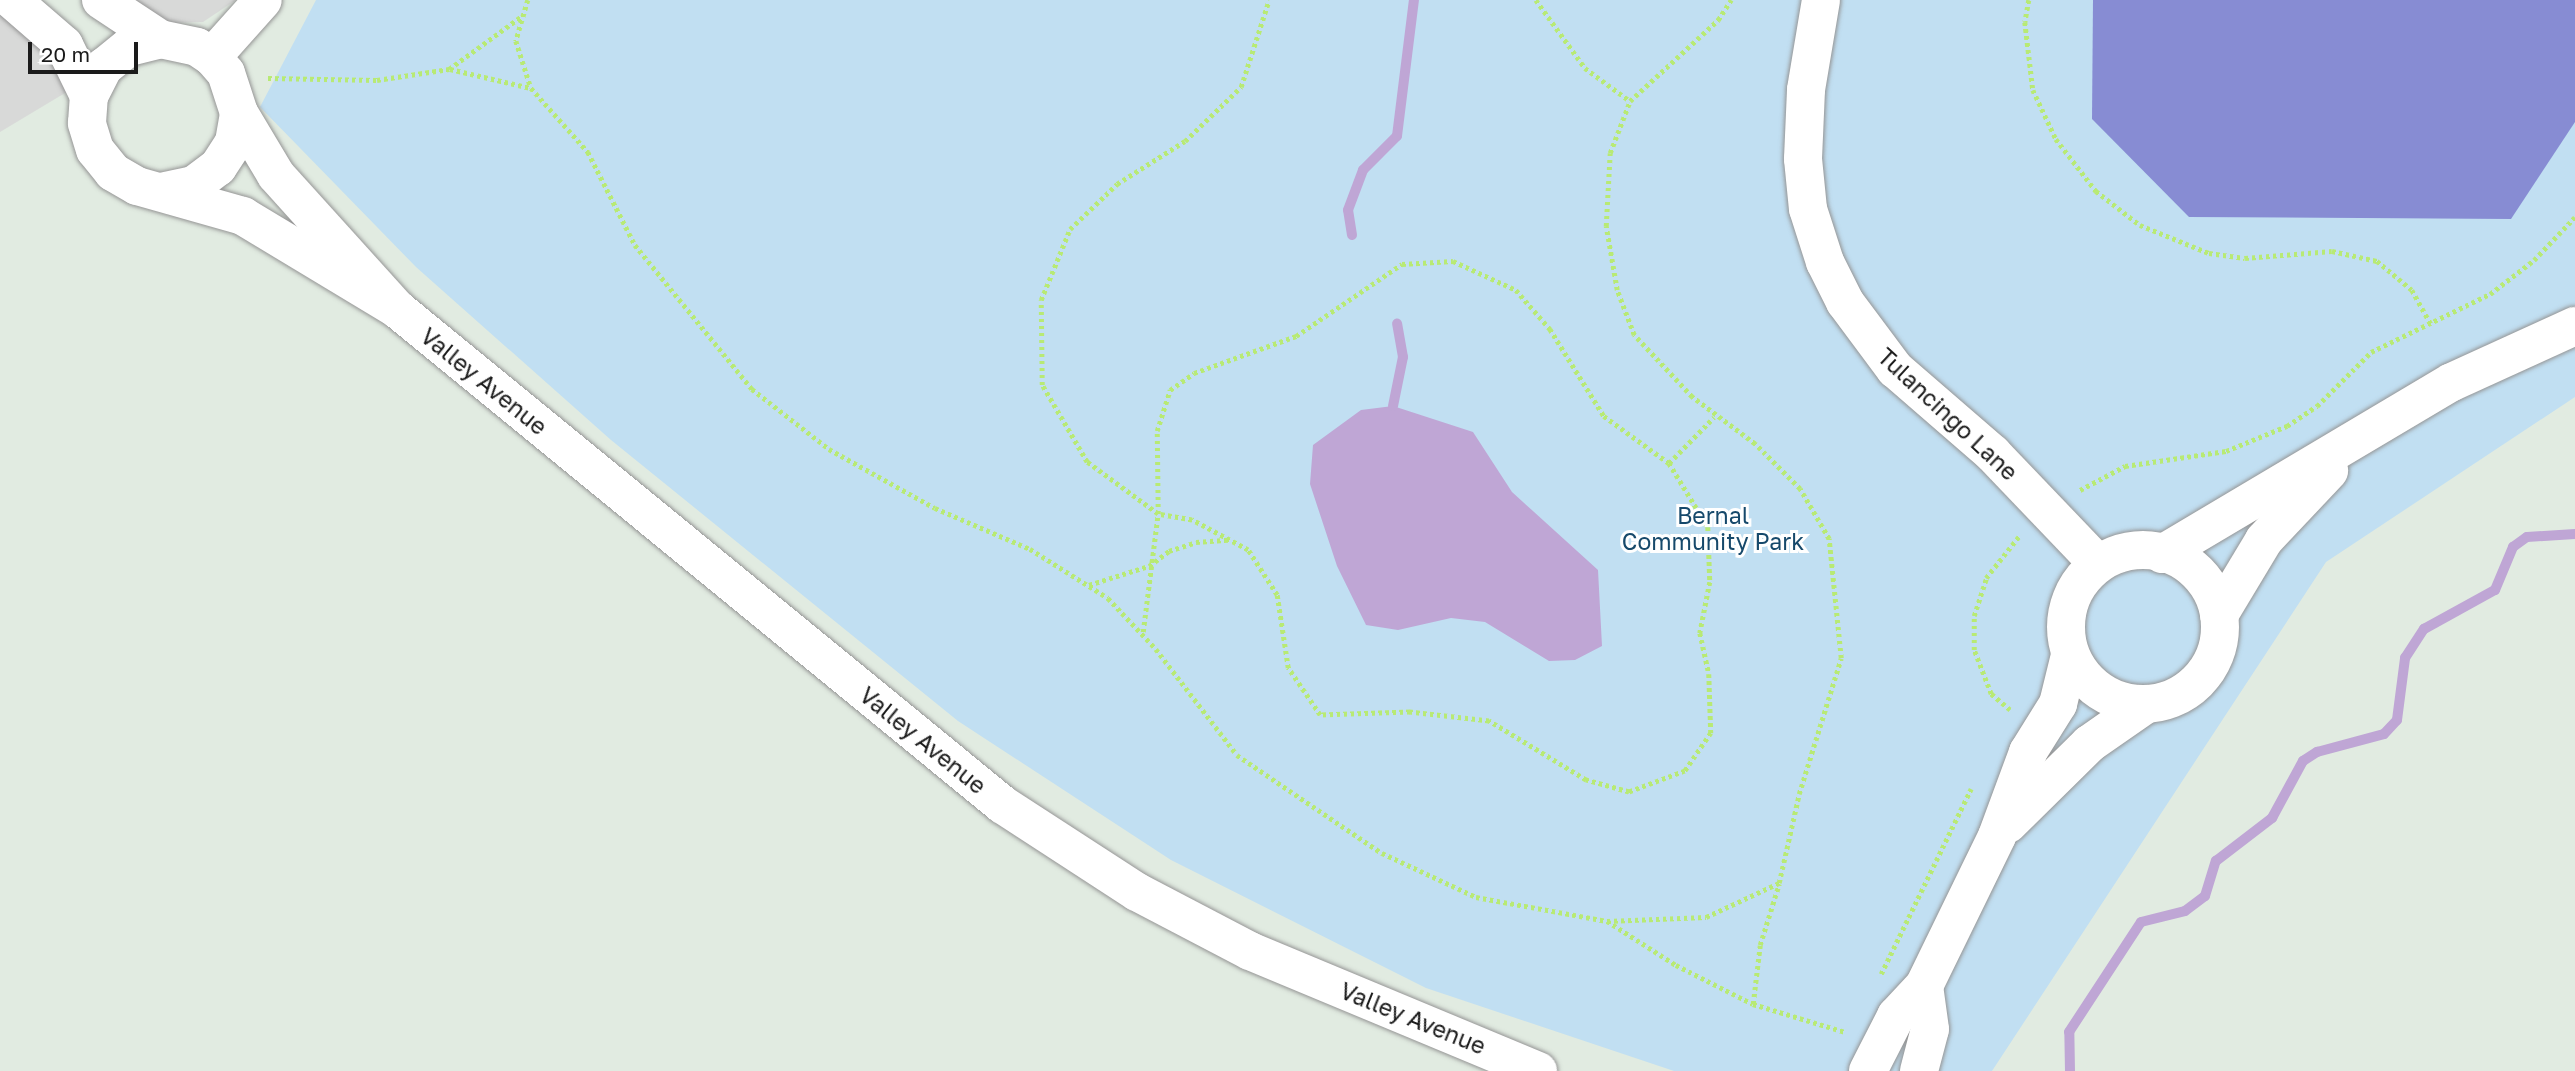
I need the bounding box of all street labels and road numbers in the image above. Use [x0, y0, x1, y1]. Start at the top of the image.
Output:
street label: Valley Avenue [415, 322, 553, 440]
street label: Tulancingo Lane [1872, 342, 2024, 486]
street label: Valley Avenue [854, 681, 992, 799]
street label: Valley Avenue [1336, 976, 1490, 1060]

